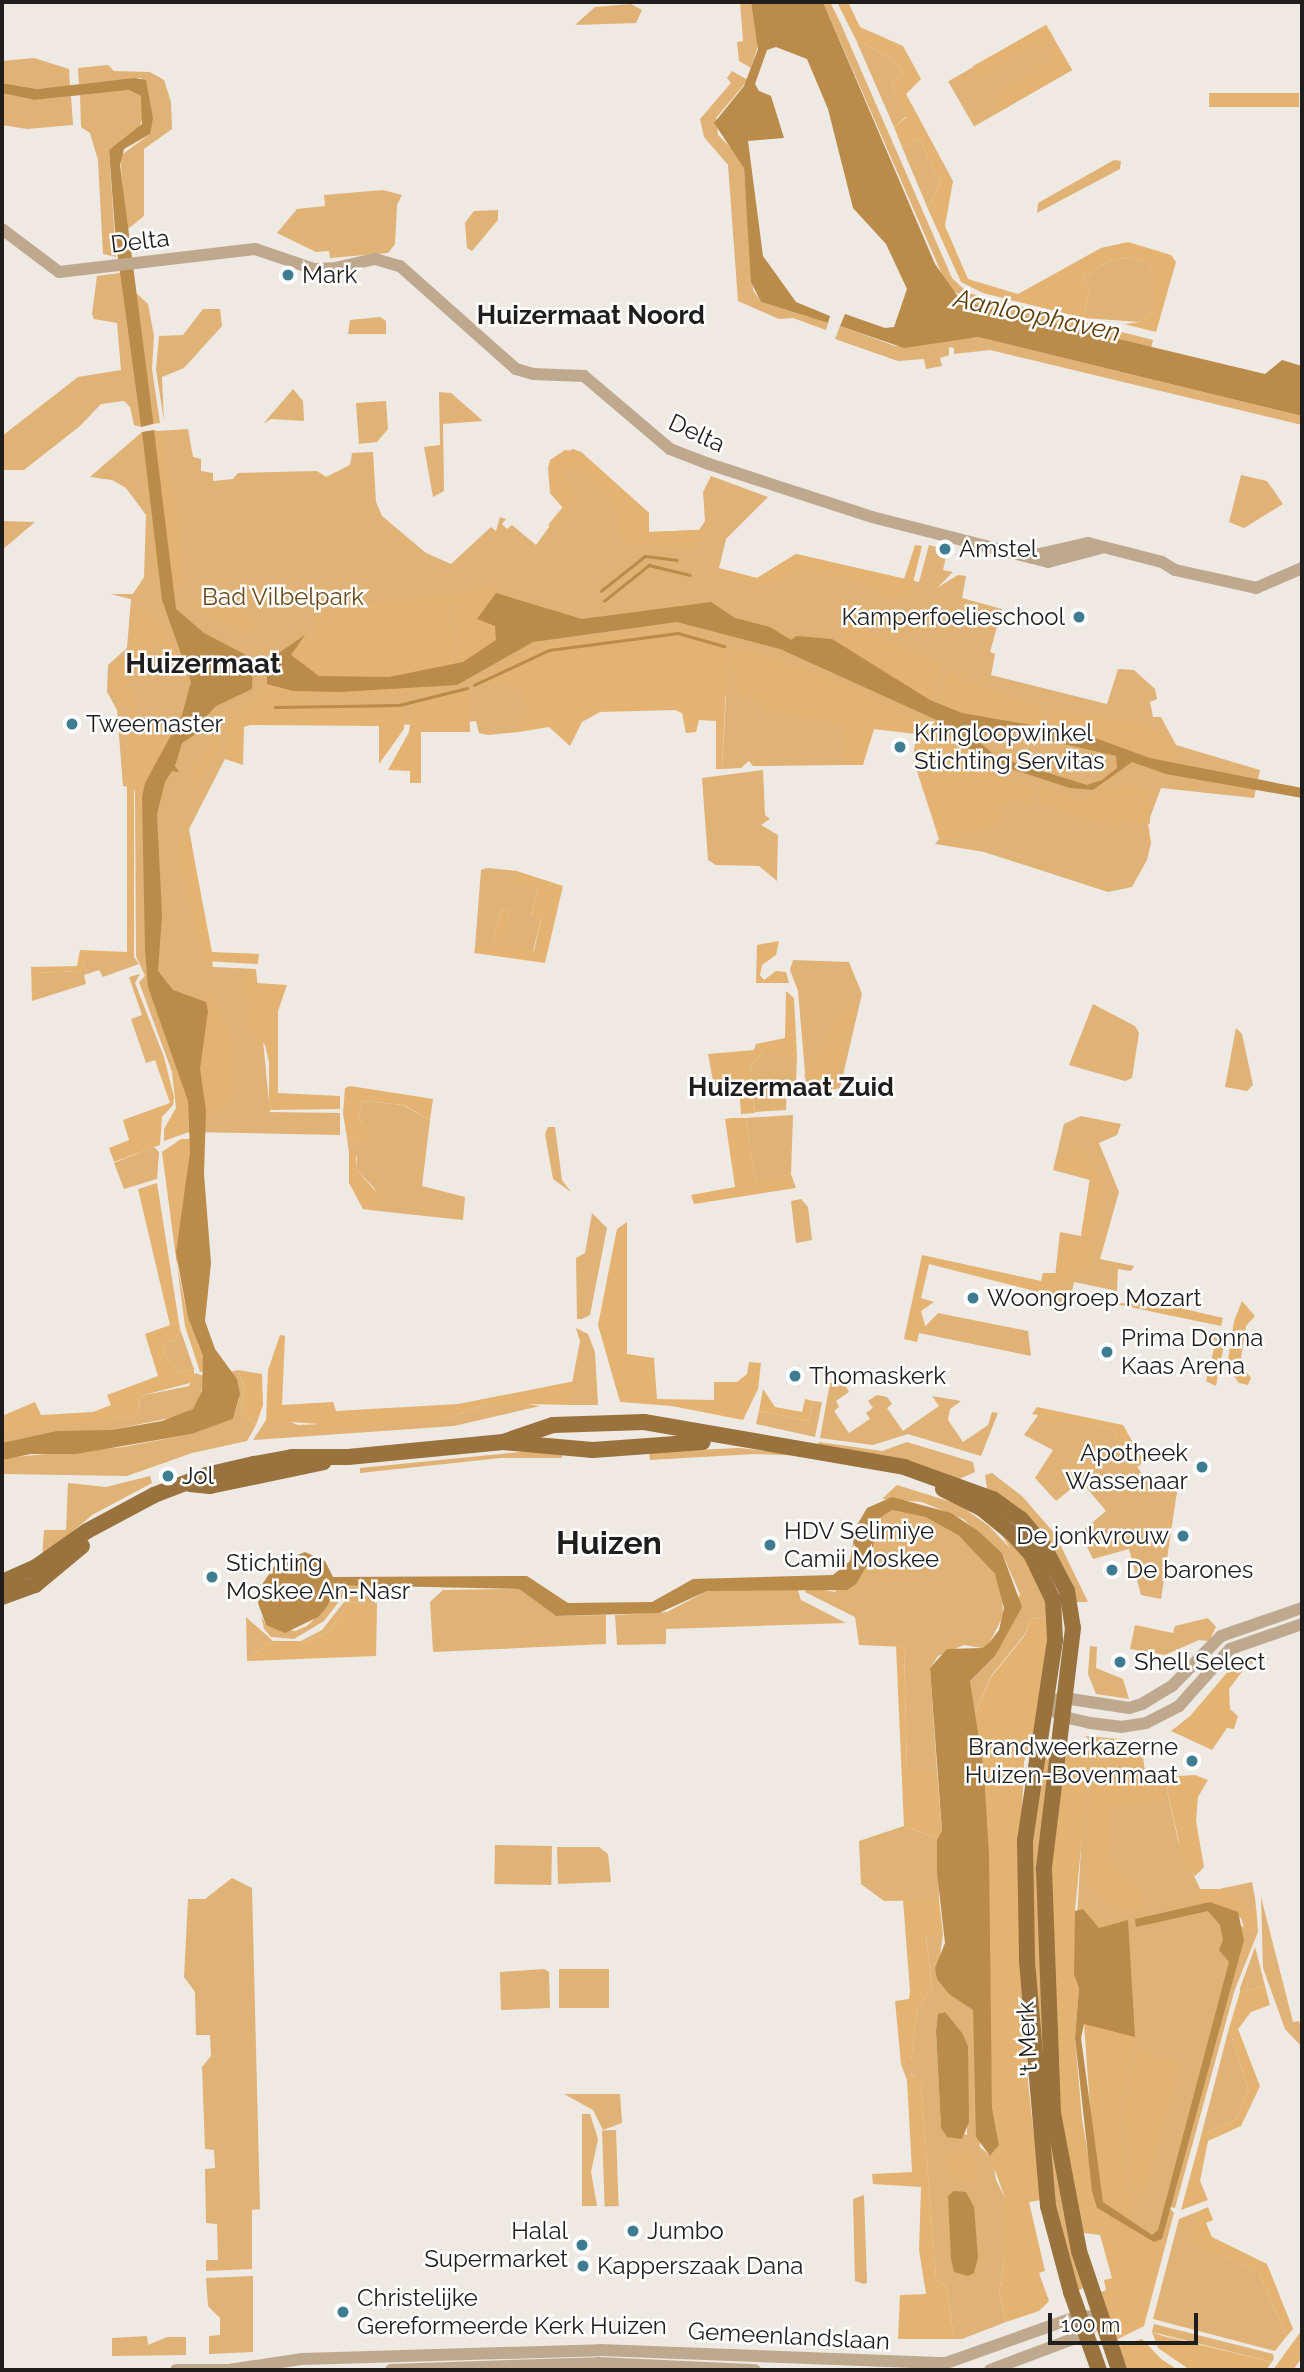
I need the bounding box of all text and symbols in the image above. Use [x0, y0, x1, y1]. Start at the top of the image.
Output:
street label: Delta [109, 223, 171, 259]
place label: Mark [302, 261, 357, 289]
marker: Mark [280, 267, 296, 283]
water label: Aanloophaven [951, 283, 1123, 349]
district label: Huizermaat Noord [477, 300, 705, 332]
street label: Delta [664, 408, 730, 458]
place label: Amstel [959, 535, 1037, 563]
marker: Amstel [937, 541, 953, 557]
park label: Bad Vilbelpark [202, 583, 364, 611]
place label: Kamperfoelieschool [842, 603, 1065, 631]
marker: Kamperfoelieschool [1071, 609, 1087, 625]
district label: Huizermaat [125, 647, 281, 681]
place label: Tweemaster [86, 710, 223, 738]
marker: Tweemaster [64, 716, 80, 732]
place label: Kringloopwinkel Stichting Servitas [914, 719, 1105, 775]
marker: Kringloopwinkel Stichting Servitas [892, 739, 908, 755]
district label: Huizermaat Zuid [688, 1072, 894, 1104]
place label: Woongroep Mozart [987, 1284, 1201, 1312]
marker: Woongroep Mozart [965, 1290, 981, 1306]
place label: Prima Donna Kaas Arena [1121, 1324, 1263, 1380]
marker: Prima Donna Kaas Arena [1099, 1344, 1115, 1360]
place label: Thomaskerk [809, 1362, 946, 1390]
marker: Thomaskerk [787, 1368, 803, 1384]
place label: Apotheek Wassenaar [1065, 1439, 1188, 1495]
marker: Apotheek Wassenaar [1194, 1459, 1210, 1475]
place label: Jol [182, 1462, 214, 1490]
marker: Jol [160, 1468, 176, 1484]
place label: HDV Selimiye Camii Moskee [784, 1517, 939, 1573]
place label: De jonkvrouw [1016, 1522, 1169, 1550]
district label: Huizen [556, 1524, 662, 1562]
marker: De jonkvrouw [1175, 1528, 1191, 1544]
marker: HDV Selimiye Camii Moskee [762, 1537, 778, 1553]
place label: Stichting Moskee An-Nasr [226, 1549, 411, 1605]
place label: De barones [1126, 1556, 1253, 1584]
marker: De barones [1104, 1562, 1120, 1578]
marker: Stichting Moskee An-Nasr [204, 1569, 220, 1585]
place label: Shell Select [1134, 1648, 1266, 1676]
marker: Shell Select [1112, 1654, 1128, 1670]
place label: Brandweerkazerne Huizen-Bovenmaat [965, 1733, 1178, 1789]
marker: Brandweerkazerne Huizen-Bovenmaat [1184, 1753, 1200, 1769]
street label: 't Merk [1011, 2001, 1043, 2077]
place label: Halal Supermarket [424, 2217, 568, 2273]
place label: Jumbo [647, 2217, 724, 2245]
marker: Jumbo [625, 2223, 641, 2239]
marker: Halal Supermarket [574, 2237, 590, 2253]
place label: Kapperszaak Dana [597, 2252, 803, 2280]
marker: Kapperszaak Dana [575, 2258, 591, 2274]
place label: Christelijke Gereformeerde Kerk Huizen [357, 2284, 667, 2340]
scale bar [1052, 2298, 1202, 2342]
marker: Christelijke Gereformeerde Kerk Huizen [335, 2304, 351, 2320]
text: 100 m [1061, 2312, 1120, 2337]
street label: Gemeenlandslaan [687, 2316, 891, 2356]

